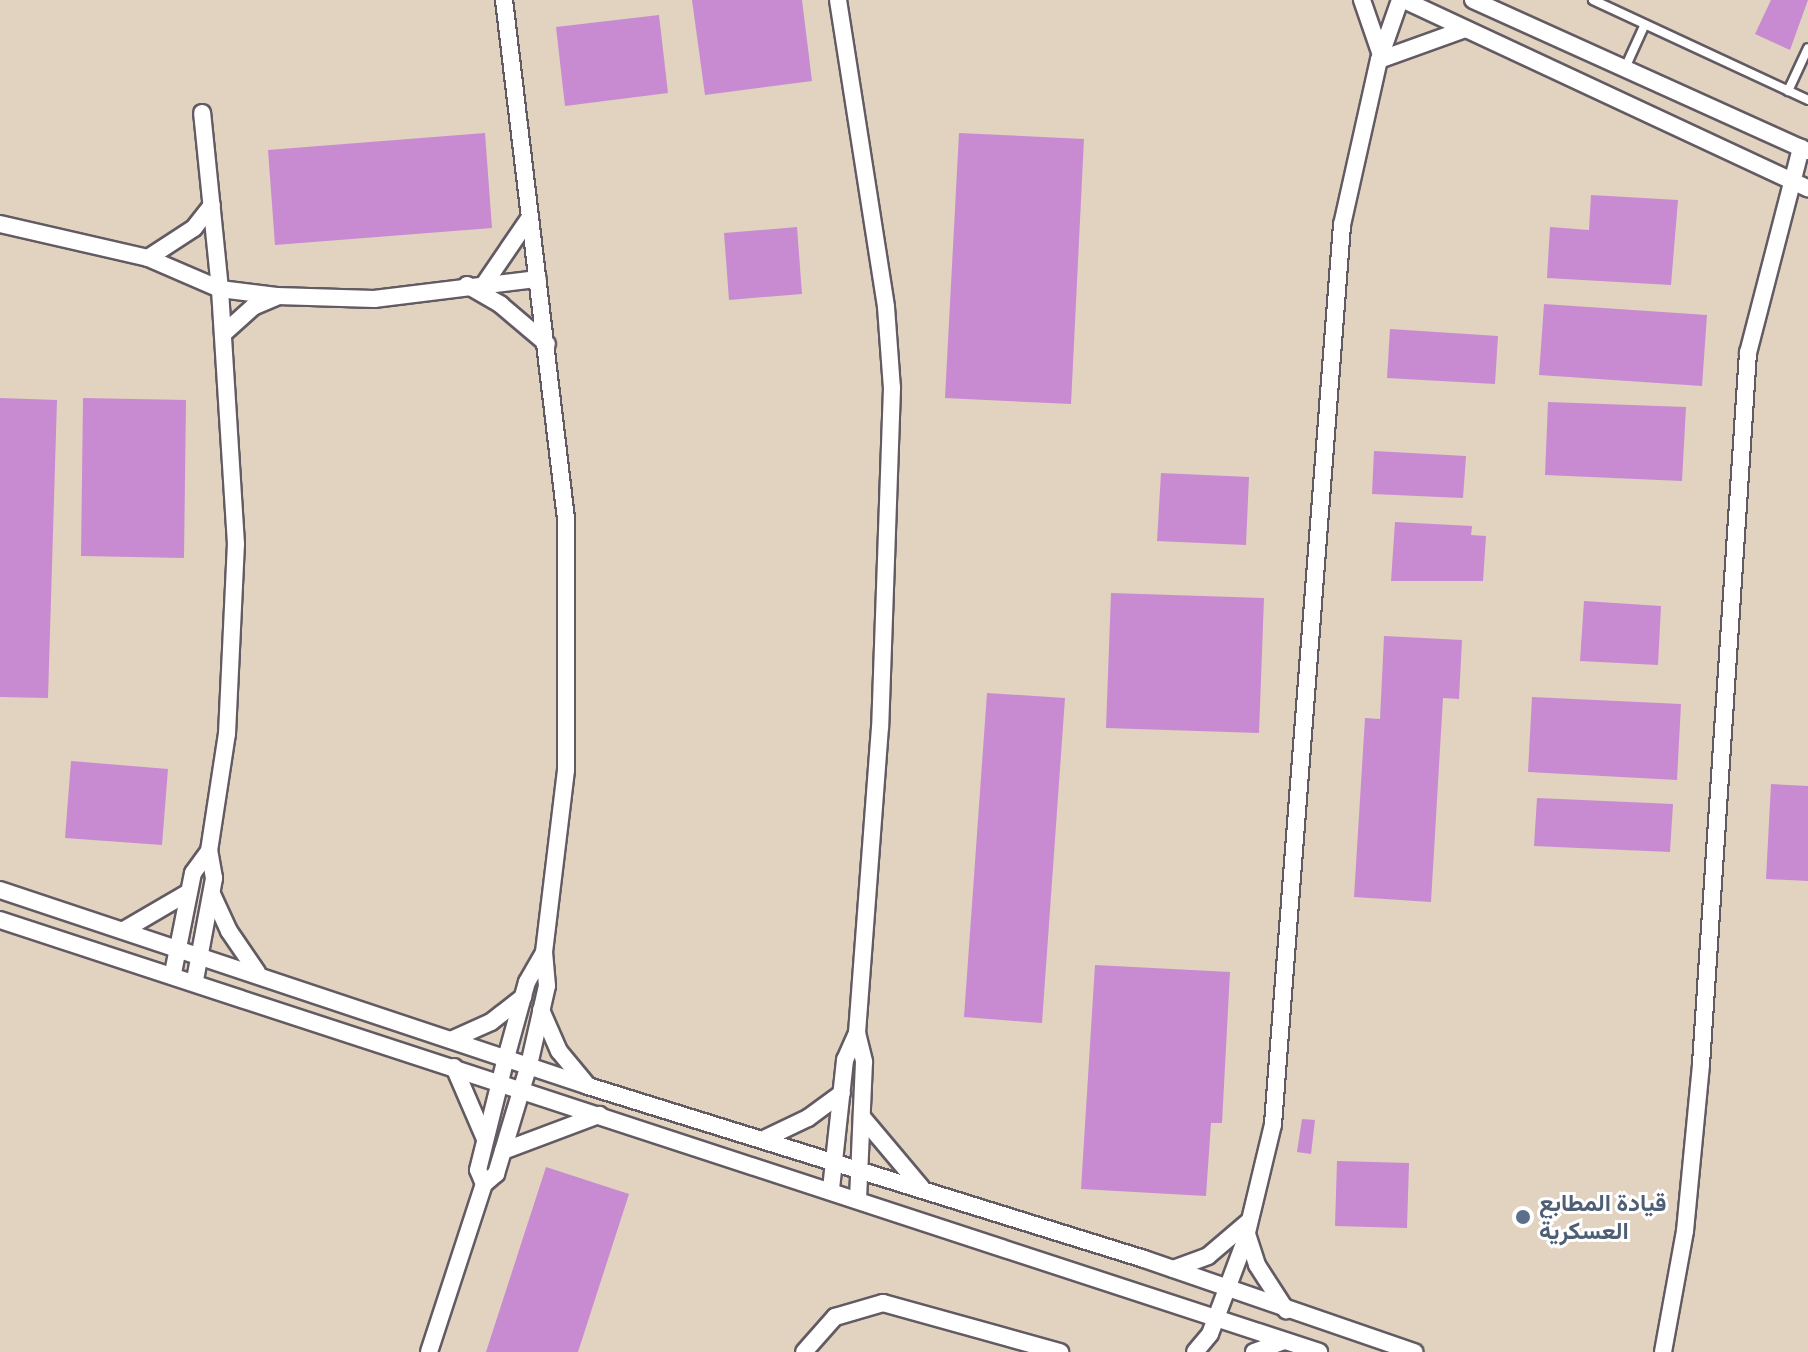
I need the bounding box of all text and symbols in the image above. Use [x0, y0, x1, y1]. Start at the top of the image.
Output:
place label: قيادة المطابع العسكرية [1539, 1189, 1667, 1245]
marker: قيادة المطابع العسكرية [1514, 1208, 1532, 1226]

